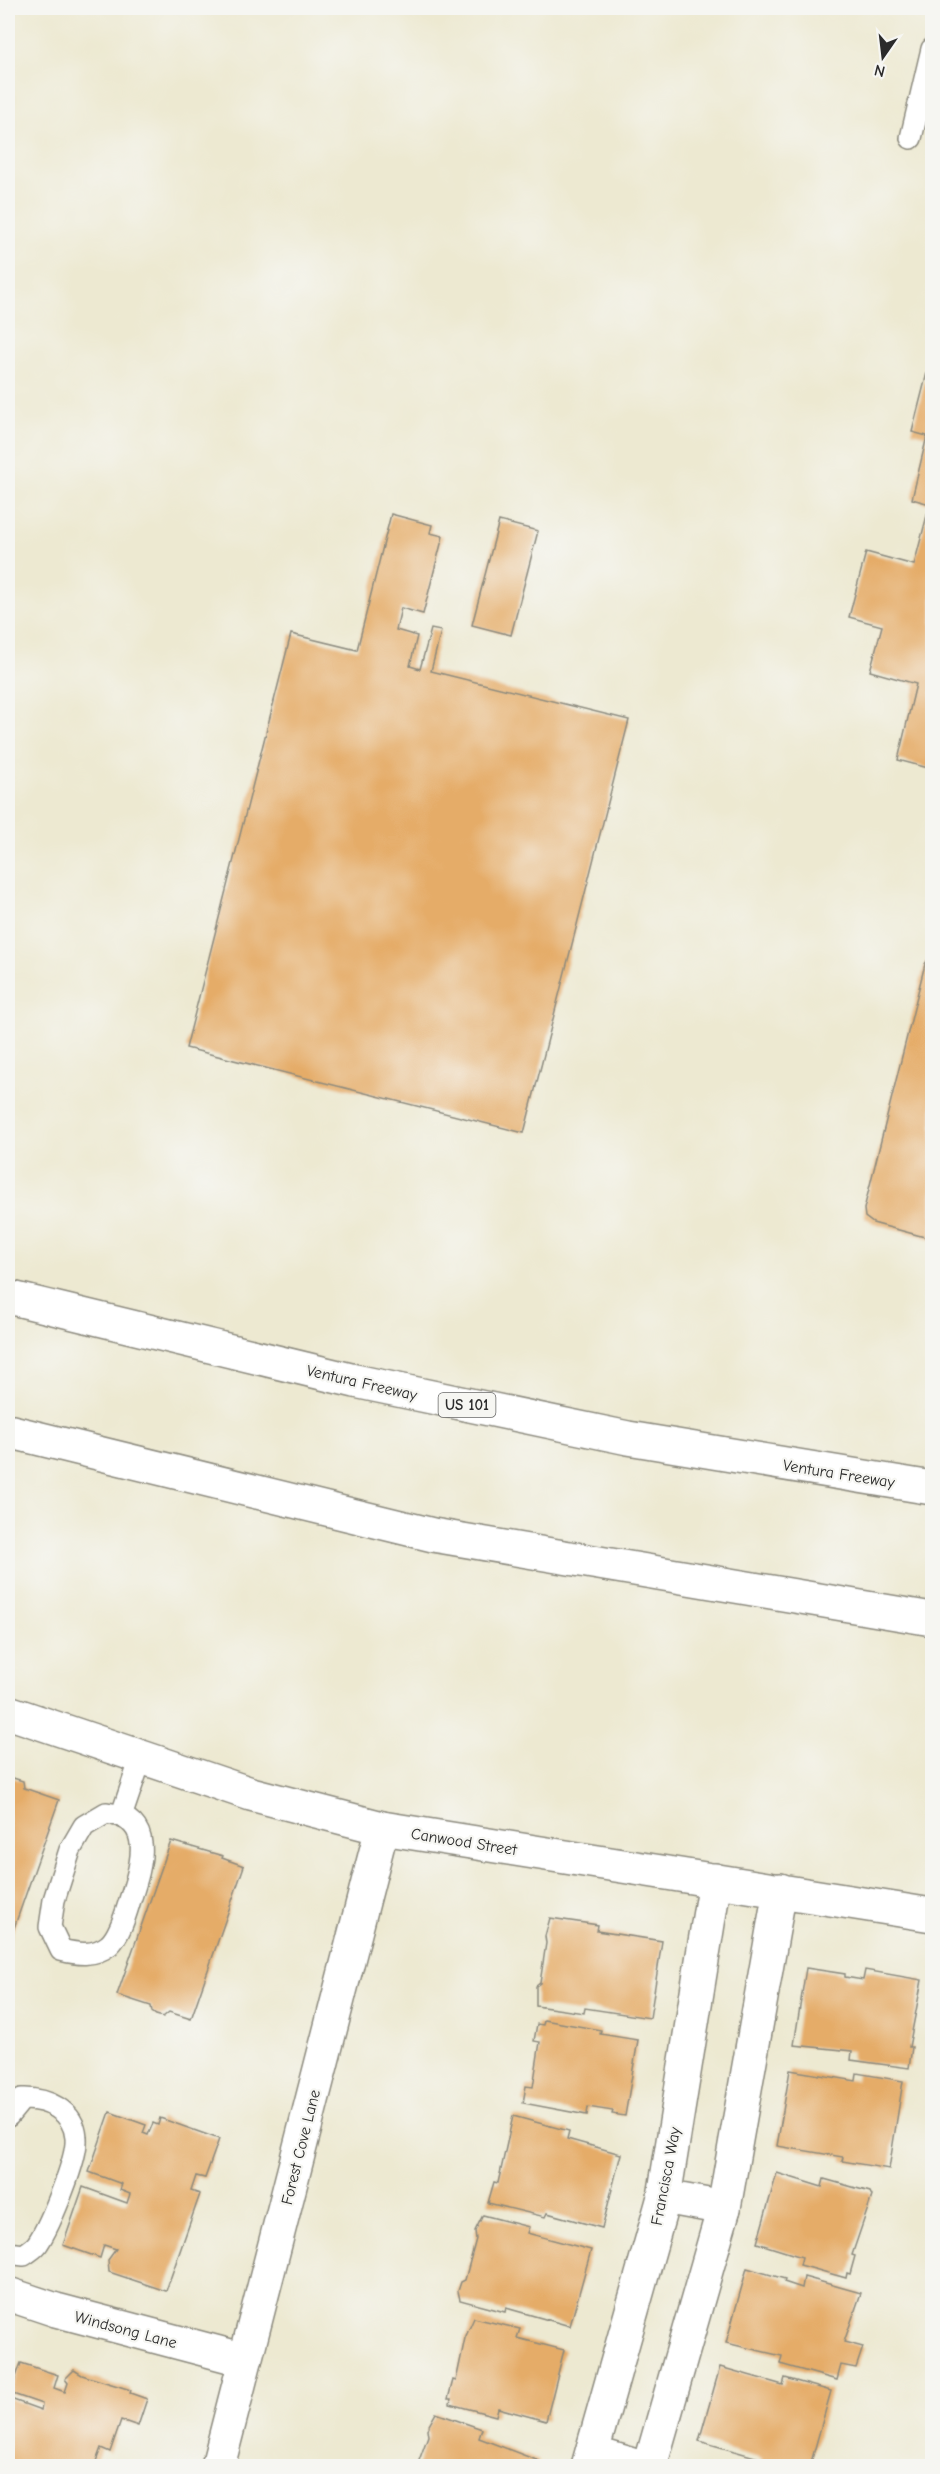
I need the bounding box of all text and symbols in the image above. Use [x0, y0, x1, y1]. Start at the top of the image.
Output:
north arrow [853, 27, 913, 87]
text: N [872, 61, 887, 81]
street label: Ventura Freeway [305, 1362, 420, 1405]
road number: US 101 [438, 1393, 496, 1417]
street label: Ventura Freeway [782, 1456, 897, 1492]
street label: Canwood Street [410, 1825, 519, 1859]
street label: Forest Cove Lane [278, 2088, 324, 2207]
street label: Francisca Way [648, 2125, 685, 2227]
street label: Windsong Lane [72, 2308, 179, 2352]

